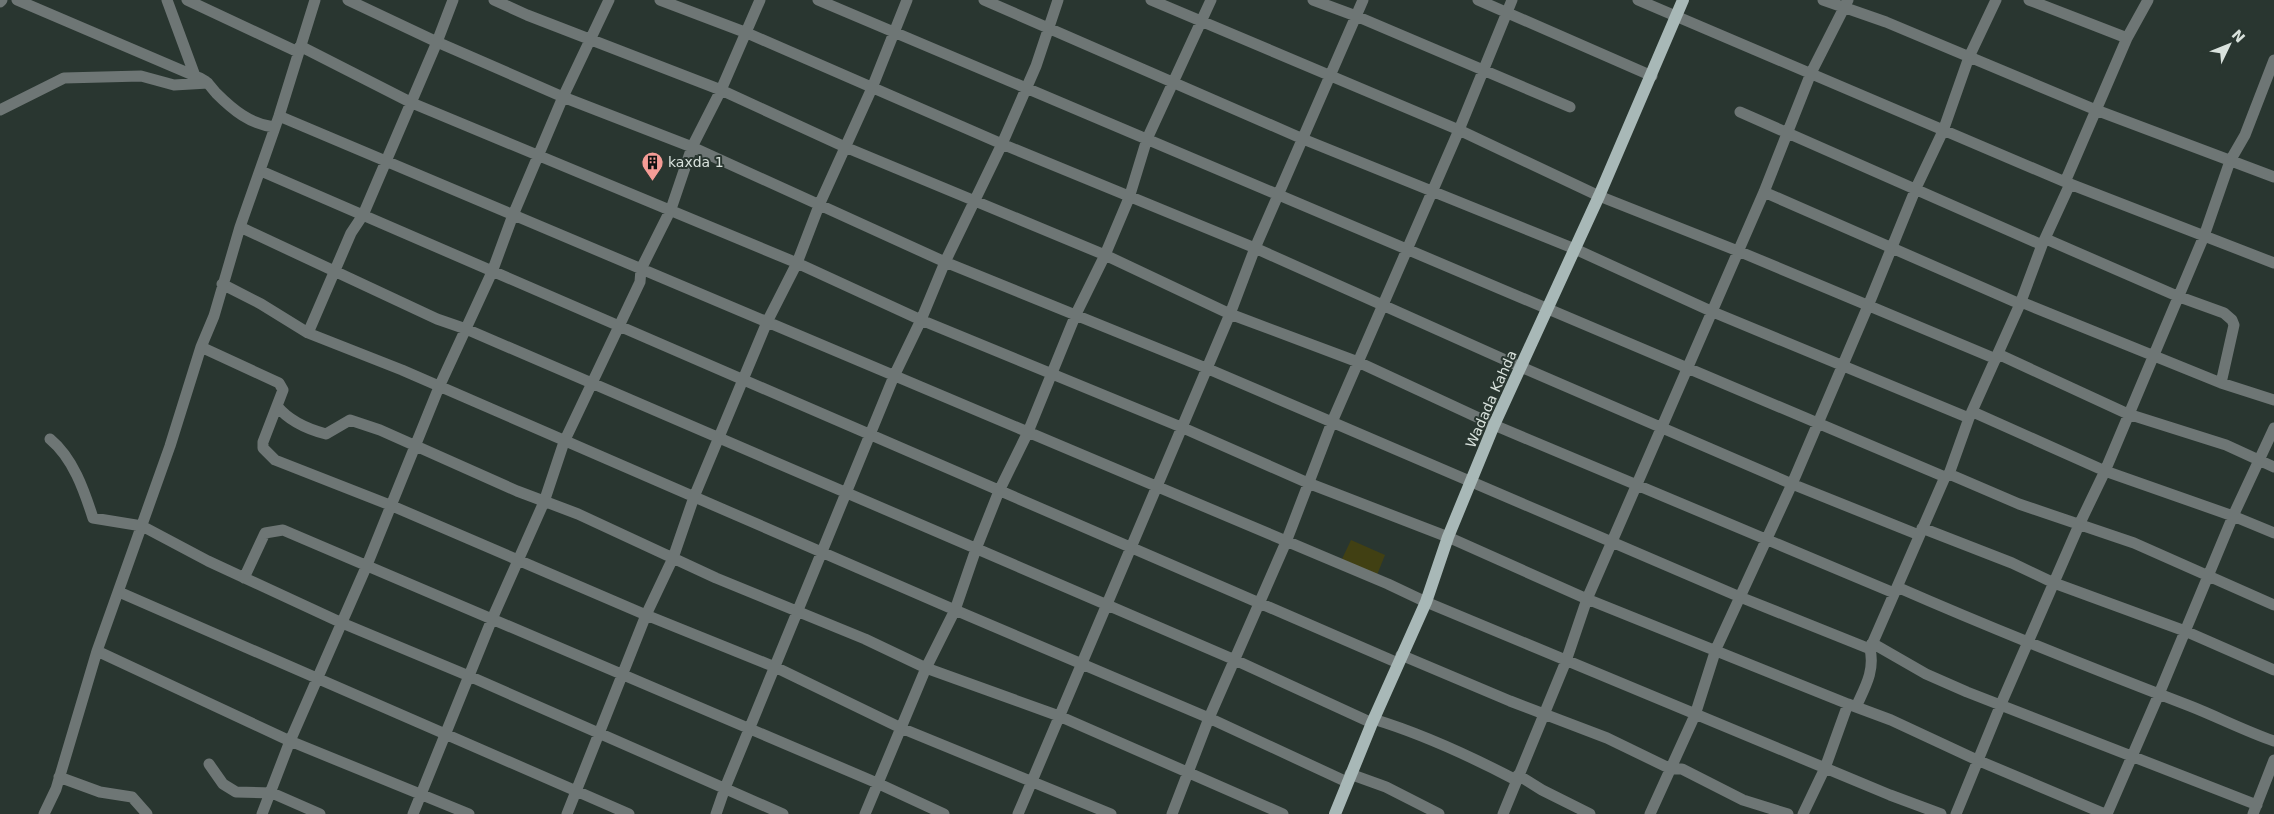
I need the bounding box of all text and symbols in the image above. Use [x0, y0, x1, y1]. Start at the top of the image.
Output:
north arrow [2204, 20, 2254, 70]
text: N [2229, 26, 2248, 46]
building icon: kaxda 1 [640, 150, 664, 181]
place label: kaxda 1 [668, 154, 724, 170]
street label: Wadada Kahda [1462, 348, 1520, 450]

